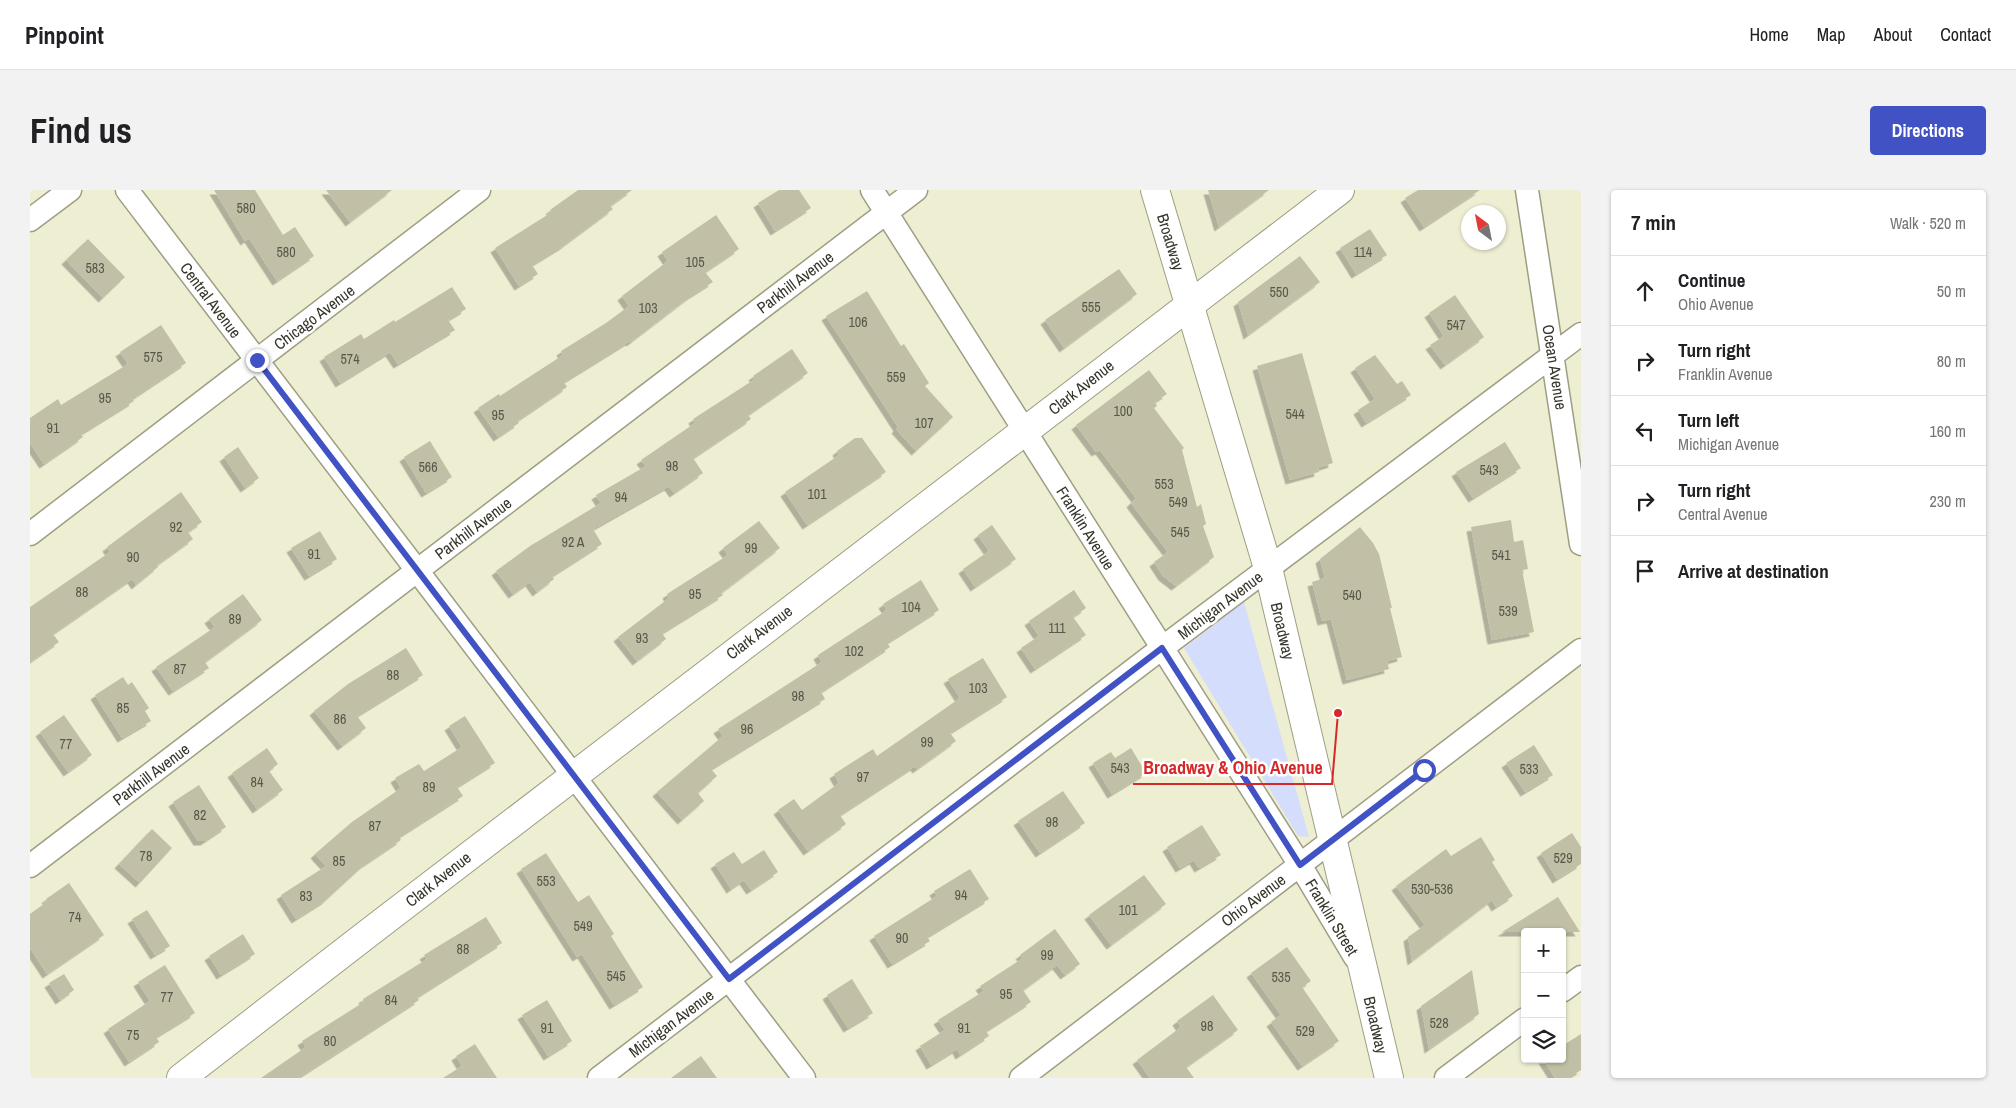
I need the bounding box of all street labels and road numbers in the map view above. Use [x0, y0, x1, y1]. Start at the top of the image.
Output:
street label: Broadway [1152, 211, 1190, 274]
street label: Parkhill Avenue [752, 246, 838, 318]
street label: Central Avenue [175, 258, 247, 342]
street label: Chicago Avenue [269, 279, 359, 355]
street label: Ocean Avenue [1537, 323, 1573, 411]
street label: Clark Avenue [1044, 354, 1118, 420]
street label: Franklin Avenue [1052, 482, 1120, 574]
street label: Parkhill Avenue [430, 492, 516, 564]
street label: Michigan Avenue [1173, 566, 1267, 644]
street label: Clark Avenue [721, 600, 797, 664]
street label: Broadway [1266, 600, 1300, 662]
street label: Parkhill Avenue [108, 738, 194, 810]
street label: Clark Avenue [401, 846, 475, 912]
street label: Ohio Avenue [1216, 868, 1290, 932]
street label: Franklin Street [1300, 874, 1364, 960]
street label: Michigan Avenue [624, 984, 718, 1062]
street label: Broadway [1359, 994, 1393, 1056]

